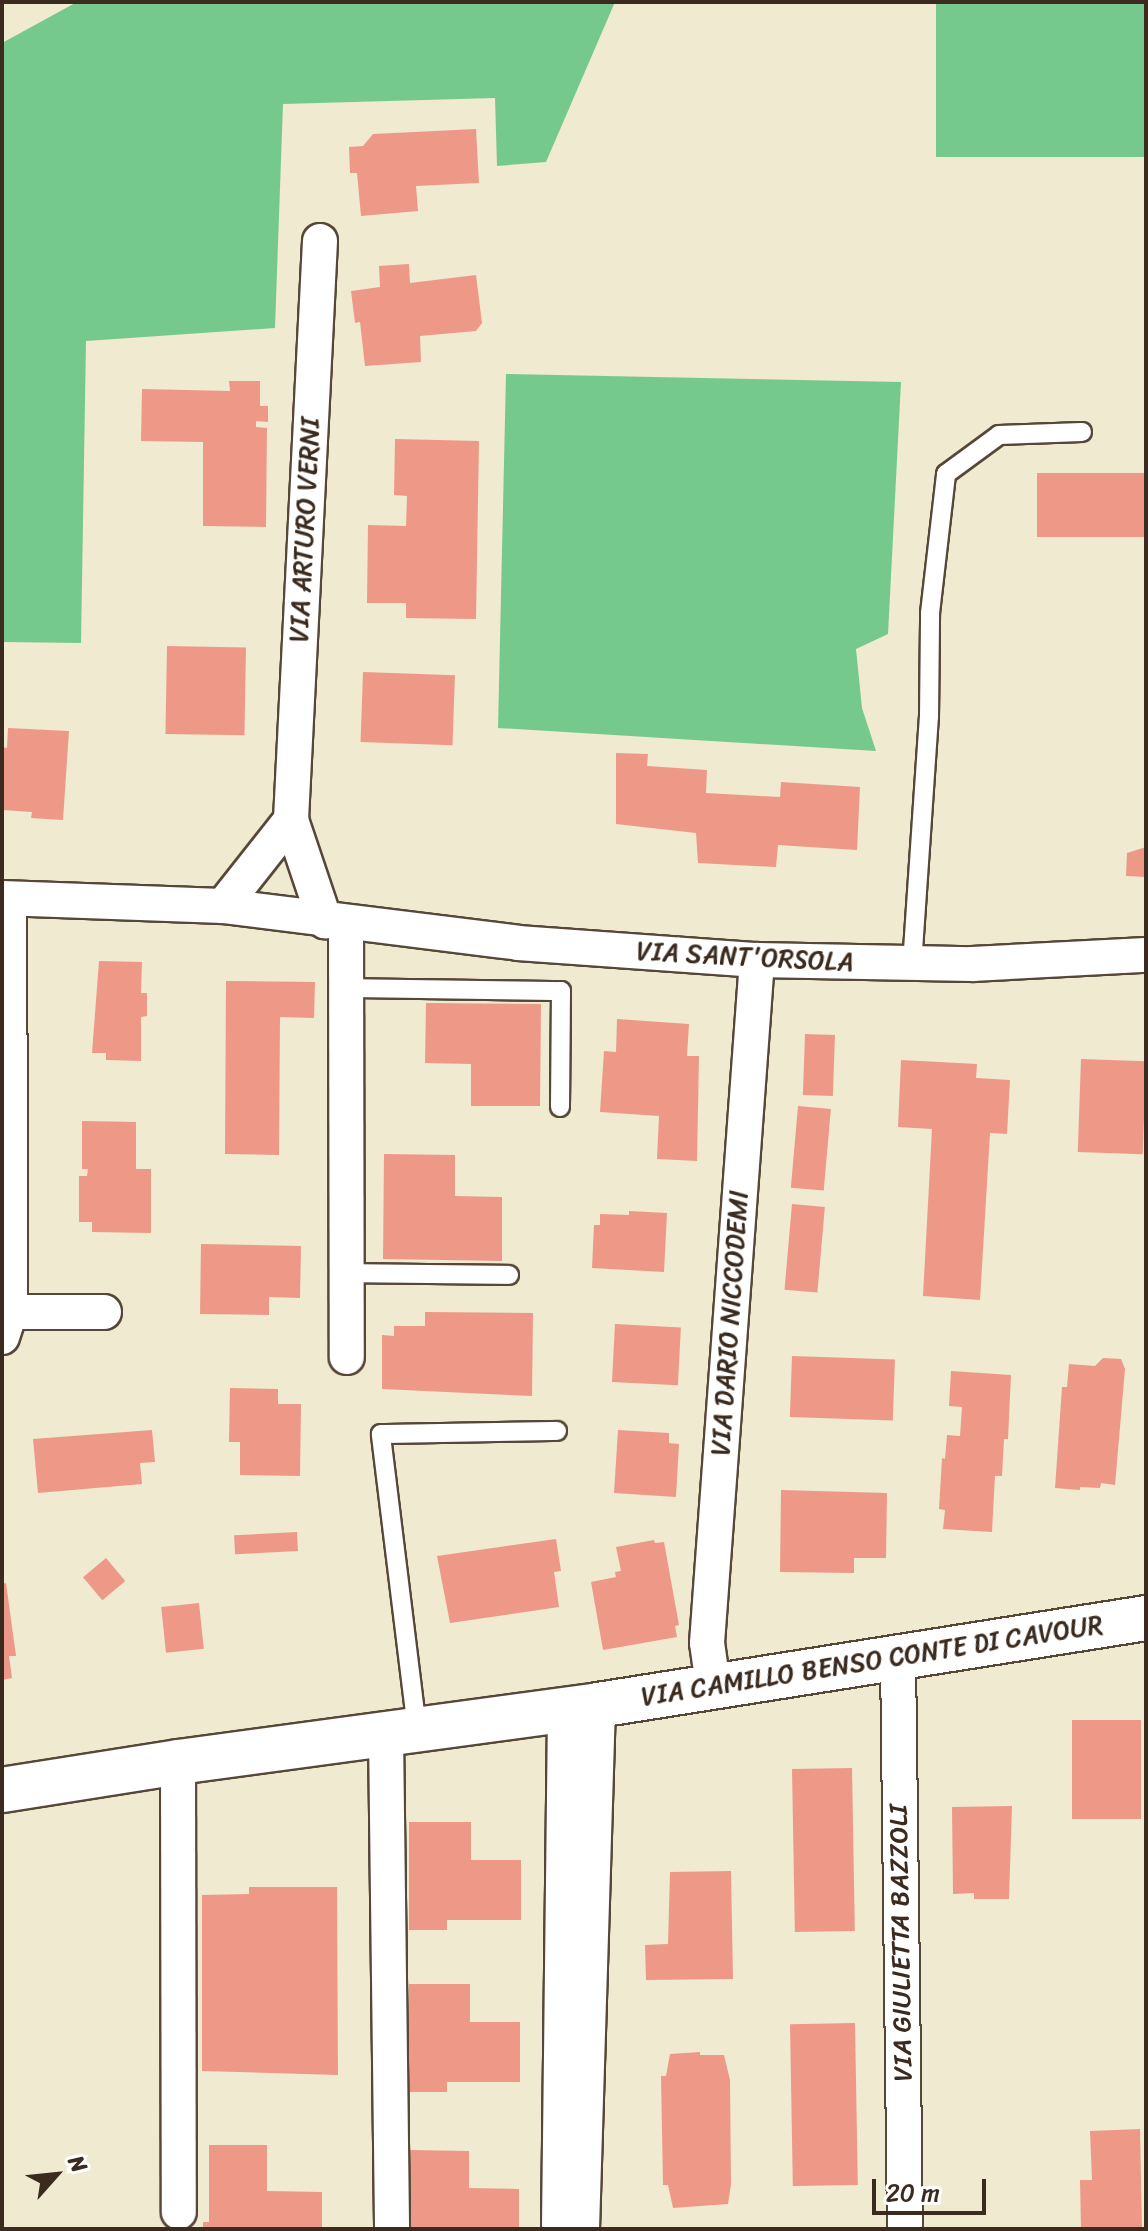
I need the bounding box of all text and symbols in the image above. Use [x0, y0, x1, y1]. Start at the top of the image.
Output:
street label: VIA ARTURO VERNI [284, 418, 326, 642]
street label: VIA SANT'ORSOLA [635, 936, 855, 978]
street label: VIA DARIO NICCODEMI [705, 1188, 755, 1458]
street label: VIA CAMILLO BENSO CONTE DI CAVOUR [642, 1609, 1102, 1713]
street label: VIA GIULIETTA BAZZOLI [883, 1805, 919, 2081]
north arrow [16, 2135, 96, 2215]
text: N [57, 2148, 99, 2180]
scale bar [876, 2163, 990, 2213]
text: 20 m [886, 2172, 940, 2214]

